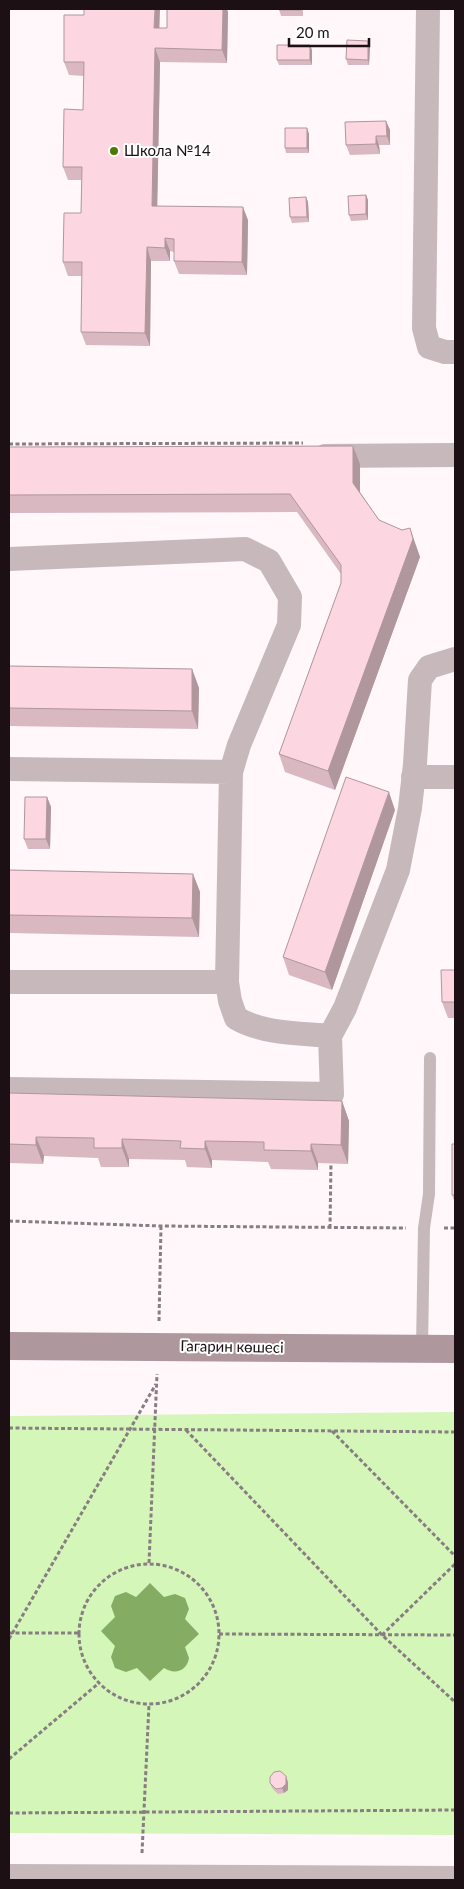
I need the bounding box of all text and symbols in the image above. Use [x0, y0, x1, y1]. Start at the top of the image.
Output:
scale bar [289, 15, 369, 47]
text: 20 m [296, 23, 330, 41]
place label: Школа №14 [124, 141, 211, 159]
marker: Школа №14 [108, 145, 120, 157]
street label: Гагарин көшесі [180, 1336, 284, 1356]

